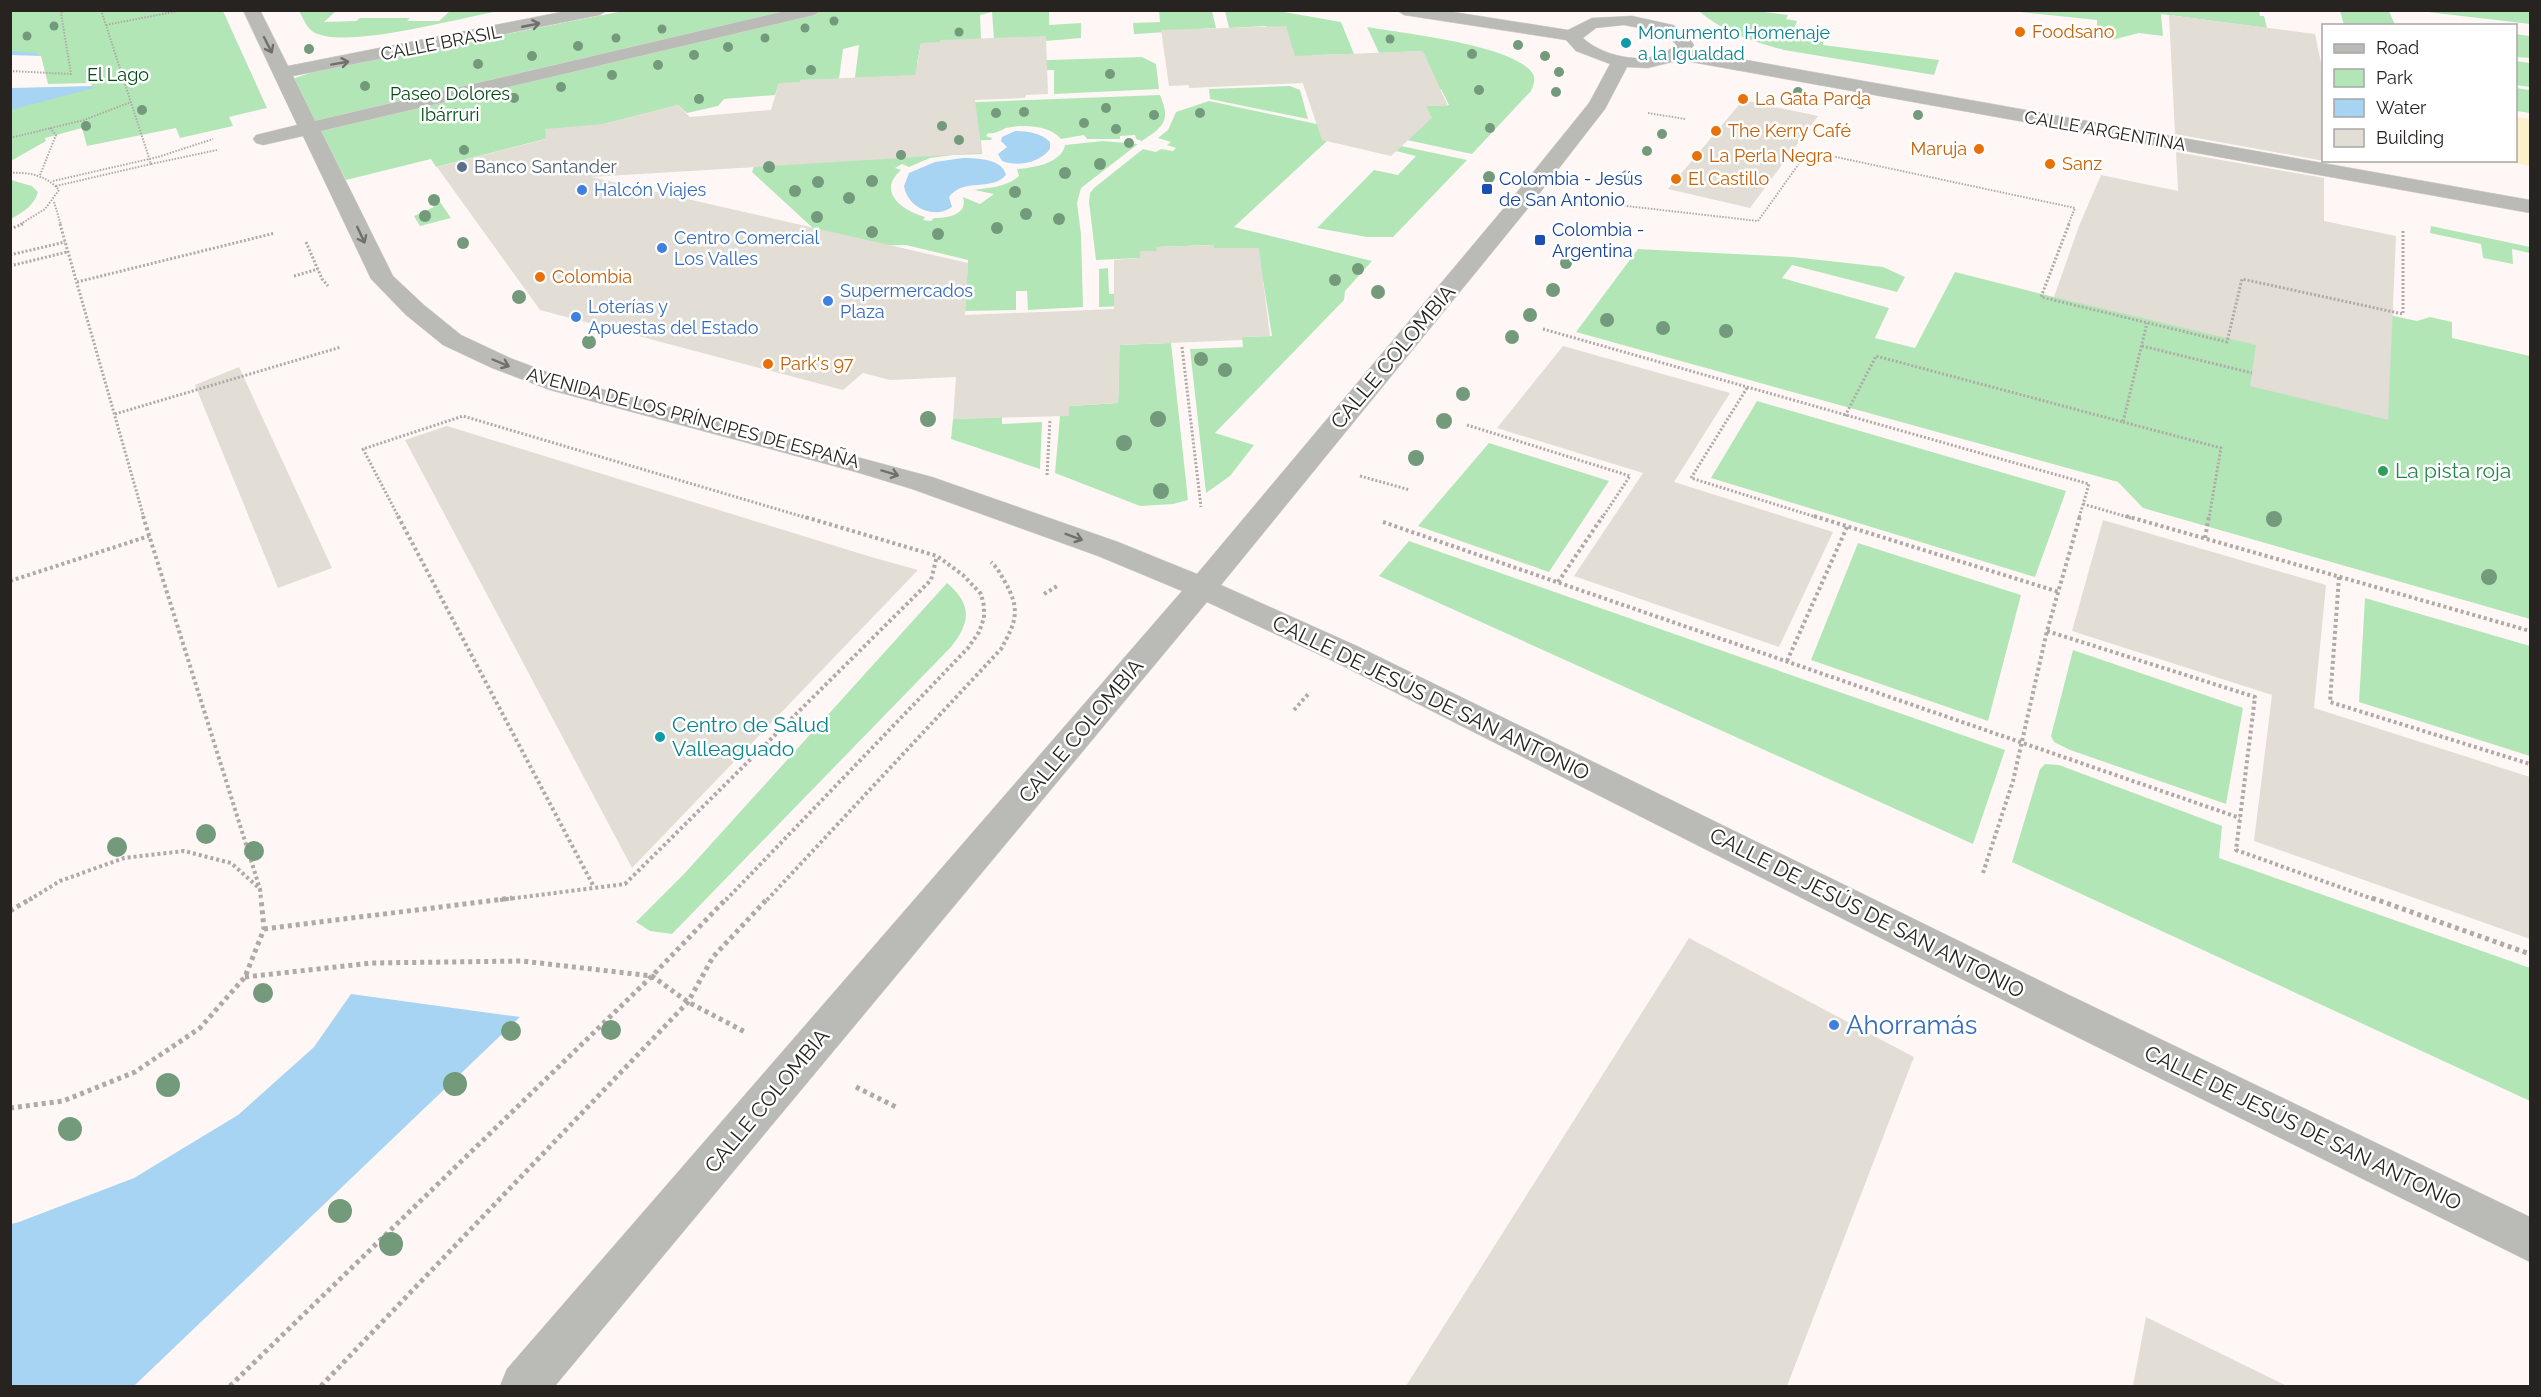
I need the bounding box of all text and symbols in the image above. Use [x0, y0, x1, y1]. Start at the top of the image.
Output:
one-way arrow [521, 18, 540, 30]
street label: CALLE BRASIL [379, 20, 503, 64]
place label: Foodsano [2032, 21, 2115, 42]
place label: Monumento Homenaje a la Igualdad [1638, 22, 1831, 64]
legend [2322, 24, 2517, 162]
marker: Foodsano [2013, 25, 2027, 39]
one-way arrow [262, 36, 274, 53]
marker: Monumento Homenaje a la Igualdad [1619, 36, 1633, 50]
text: Road [2376, 37, 2419, 58]
one-way arrow [329, 57, 349, 68]
park label: El Lago [87, 64, 149, 85]
text: Park [2376, 67, 2413, 88]
park label: Paseo Dolores Ibárruri [390, 83, 510, 125]
place label: La Gata Parda [1755, 88, 1871, 109]
marker: La Gata Parda [1736, 92, 1750, 106]
text: Water [2376, 97, 2427, 118]
street label: CALLE ARGENTINA [2023, 106, 2187, 155]
place label: The Kerry Café [1728, 120, 1851, 141]
marker: The Kerry Café [1709, 124, 1723, 138]
text: Building [2376, 127, 2444, 148]
place label: Maruja [1911, 138, 1967, 159]
marker: Maruja [1972, 142, 1986, 156]
place label: La Perla Negra [1709, 145, 1833, 166]
marker: La Perla Negra [1690, 149, 1704, 163]
place label: Sanz [2062, 153, 2102, 174]
place label: Banco Santander [474, 156, 618, 177]
marker: Sanz [2043, 157, 2057, 171]
marker: Banco Santander [455, 160, 469, 174]
place label: Colombia - Jesús de San Antonio [1499, 168, 1643, 210]
place label: El Castillo [1688, 168, 1770, 189]
marker: El Castillo [1669, 172, 1683, 186]
place label: Halcón Viajes [594, 179, 706, 200]
marker: Colombia - Jesús de San Antonio [1480, 182, 1494, 196]
marker: Halcón Viajes [575, 183, 589, 197]
place label: Colombia - Argentina [1552, 219, 1644, 261]
one-way arrow [356, 225, 368, 243]
place label: Centro Comercial Los Valles [674, 227, 819, 269]
marker: Colombia - Argentina [1533, 233, 1547, 247]
marker: Centro Comercial Los Valles [655, 241, 669, 255]
place label: Colombia [552, 266, 632, 287]
marker: Colombia [533, 270, 547, 284]
place label: Supermercados Plaza [840, 280, 973, 322]
street label: CALLE COLOMBIA [1325, 280, 1460, 434]
marker: Supermercados Plaza [821, 294, 835, 308]
place label: Loterías y Apuestas del Estado [588, 296, 759, 338]
marker: Loterías y Apuestas del Estado [569, 310, 583, 324]
place label: Park's 97 [780, 353, 854, 374]
one-way arrow [491, 357, 509, 369]
marker: Park's 97 [761, 357, 775, 371]
street label: AVENIDA DE LOS PRÍNCIPES DE ESPAÑA [525, 362, 862, 472]
place label: La pista roja [2395, 458, 2511, 483]
marker: La pista roja [2376, 464, 2390, 478]
one-way arrow [880, 468, 899, 479]
one-way arrow [1064, 533, 1083, 544]
street label: CALLE DE JESÚS DE SAN ANTONIO [1269, 610, 1594, 785]
street label: CALLE COLOMBIA [1013, 654, 1148, 808]
place label: Centro de Salud Valleaguado [672, 712, 829, 761]
marker: Centro de Salud Valleaguado [653, 730, 667, 744]
street label: CALLE DE JESÚS DE SAN ANTONIO [1706, 822, 2029, 1003]
place label: Ahorramás [1846, 1010, 1977, 1040]
marker: Ahorramás [1827, 1018, 1841, 1032]
street label: CALLE COLOMBIA [699, 1024, 834, 1178]
street label: CALLE DE JESÚS DE SAN ANTONIO [2141, 1040, 2466, 1215]

